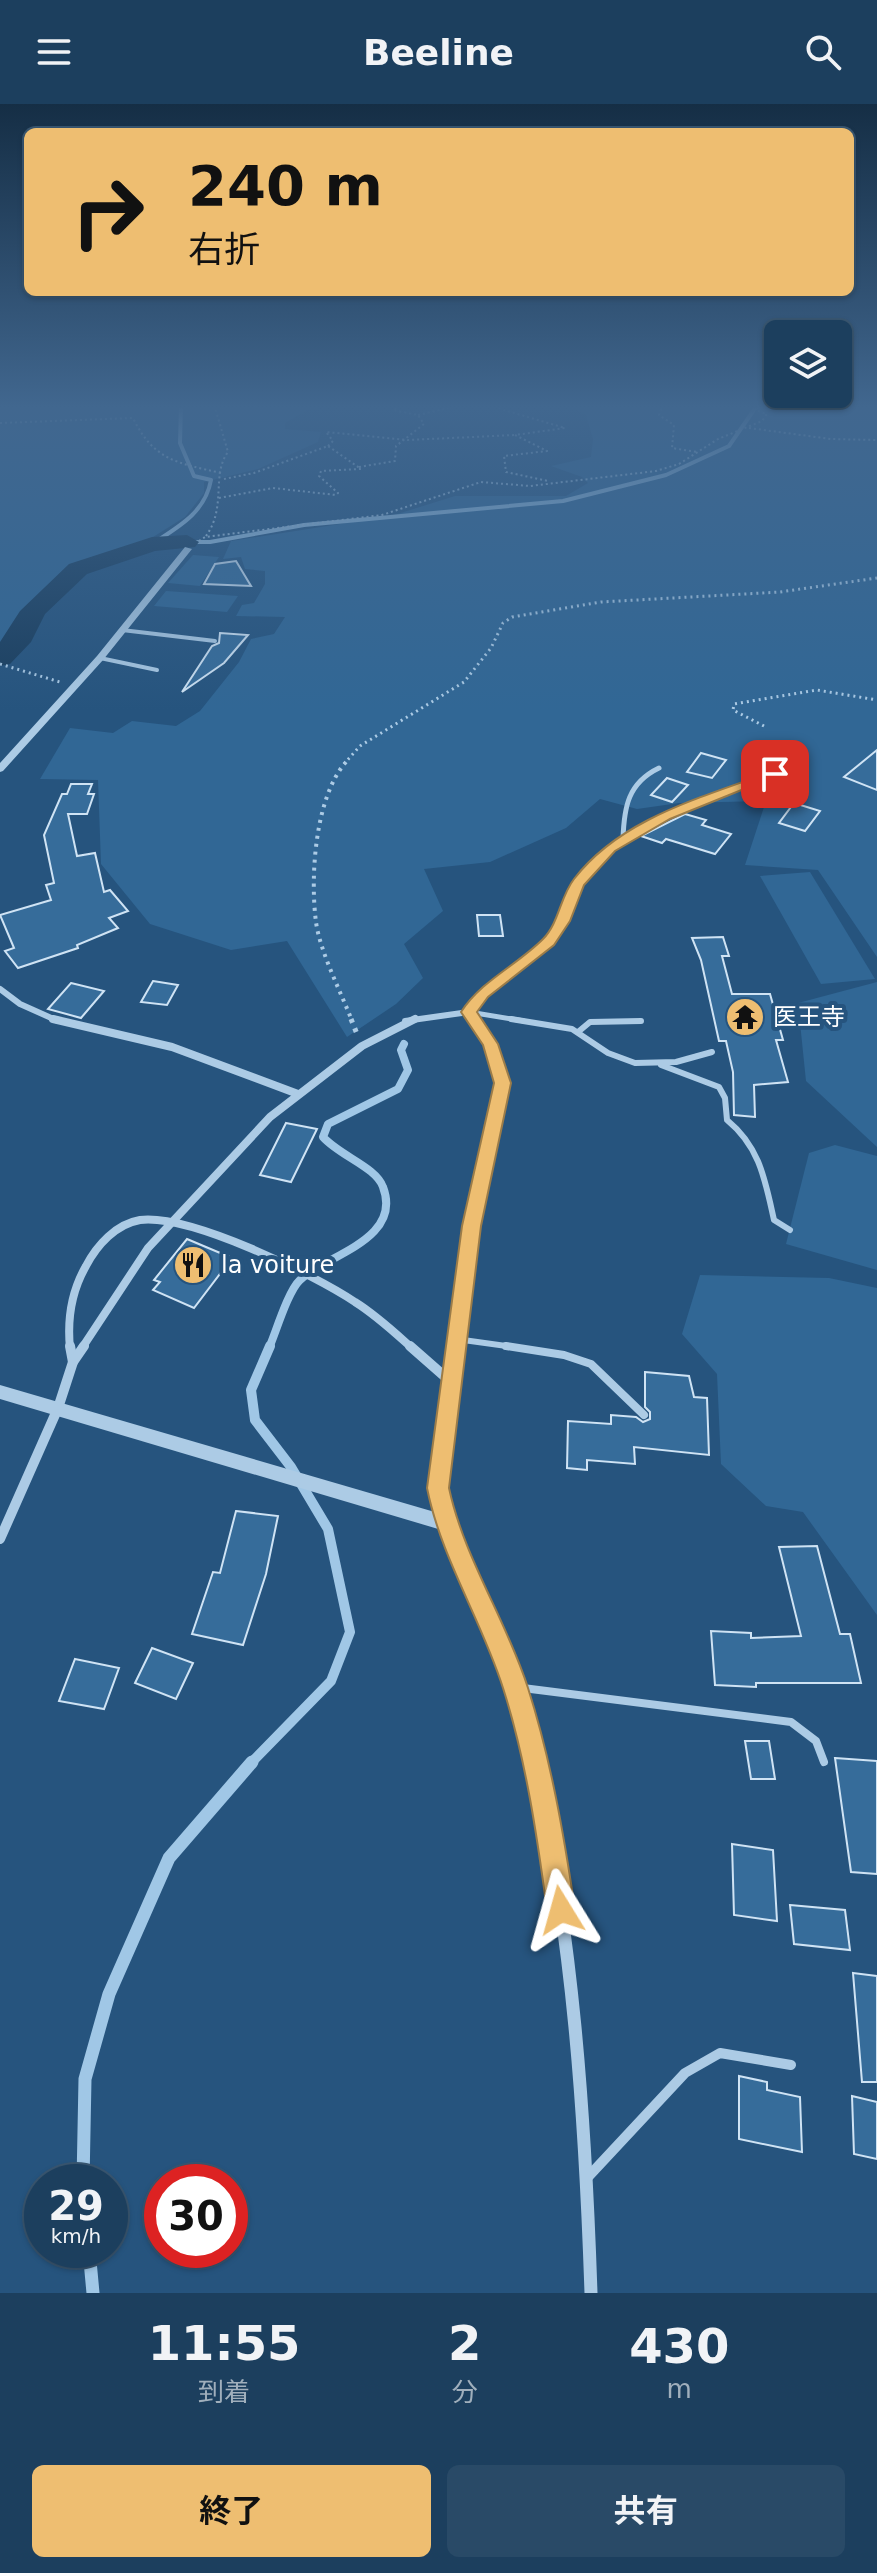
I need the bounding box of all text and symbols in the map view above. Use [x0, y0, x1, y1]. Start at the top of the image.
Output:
icon: menu [32, 30, 76, 74]
icon: search [801, 30, 845, 74]
text: Beeline [363, 32, 514, 73]
text: 240 m [188, 153, 383, 218]
icon: right [56, 160, 160, 264]
text: 右折 [188, 229, 260, 270]
map controls [764, 320, 852, 408]
button: layers [764, 320, 852, 408]
pin [741, 740, 809, 808]
icon: arrive [753, 752, 797, 796]
temple icon: 医王寺 [724, 996, 766, 1038]
place label: 医王寺 [773, 1003, 845, 1031]
restaurant icon: la voiture [172, 1244, 214, 1286]
place label: la voiture [221, 1251, 334, 1279]
position arrow [519, 1868, 603, 1952]
speed limit sign: 30 [144, 2164, 248, 2268]
text: 29 [48, 2183, 104, 2229]
text: km/h [51, 2224, 101, 2248]
text: 11:55 [148, 2315, 300, 2371]
text: 2 [448, 2315, 481, 2371]
text: 430 [629, 2318, 729, 2374]
text: m [667, 2374, 692, 2404]
text: 到着 [198, 2377, 250, 2407]
text: 分 [452, 2377, 478, 2407]
button: 終了 [32, 2465, 431, 2557]
button: 共有 [447, 2465, 845, 2557]

